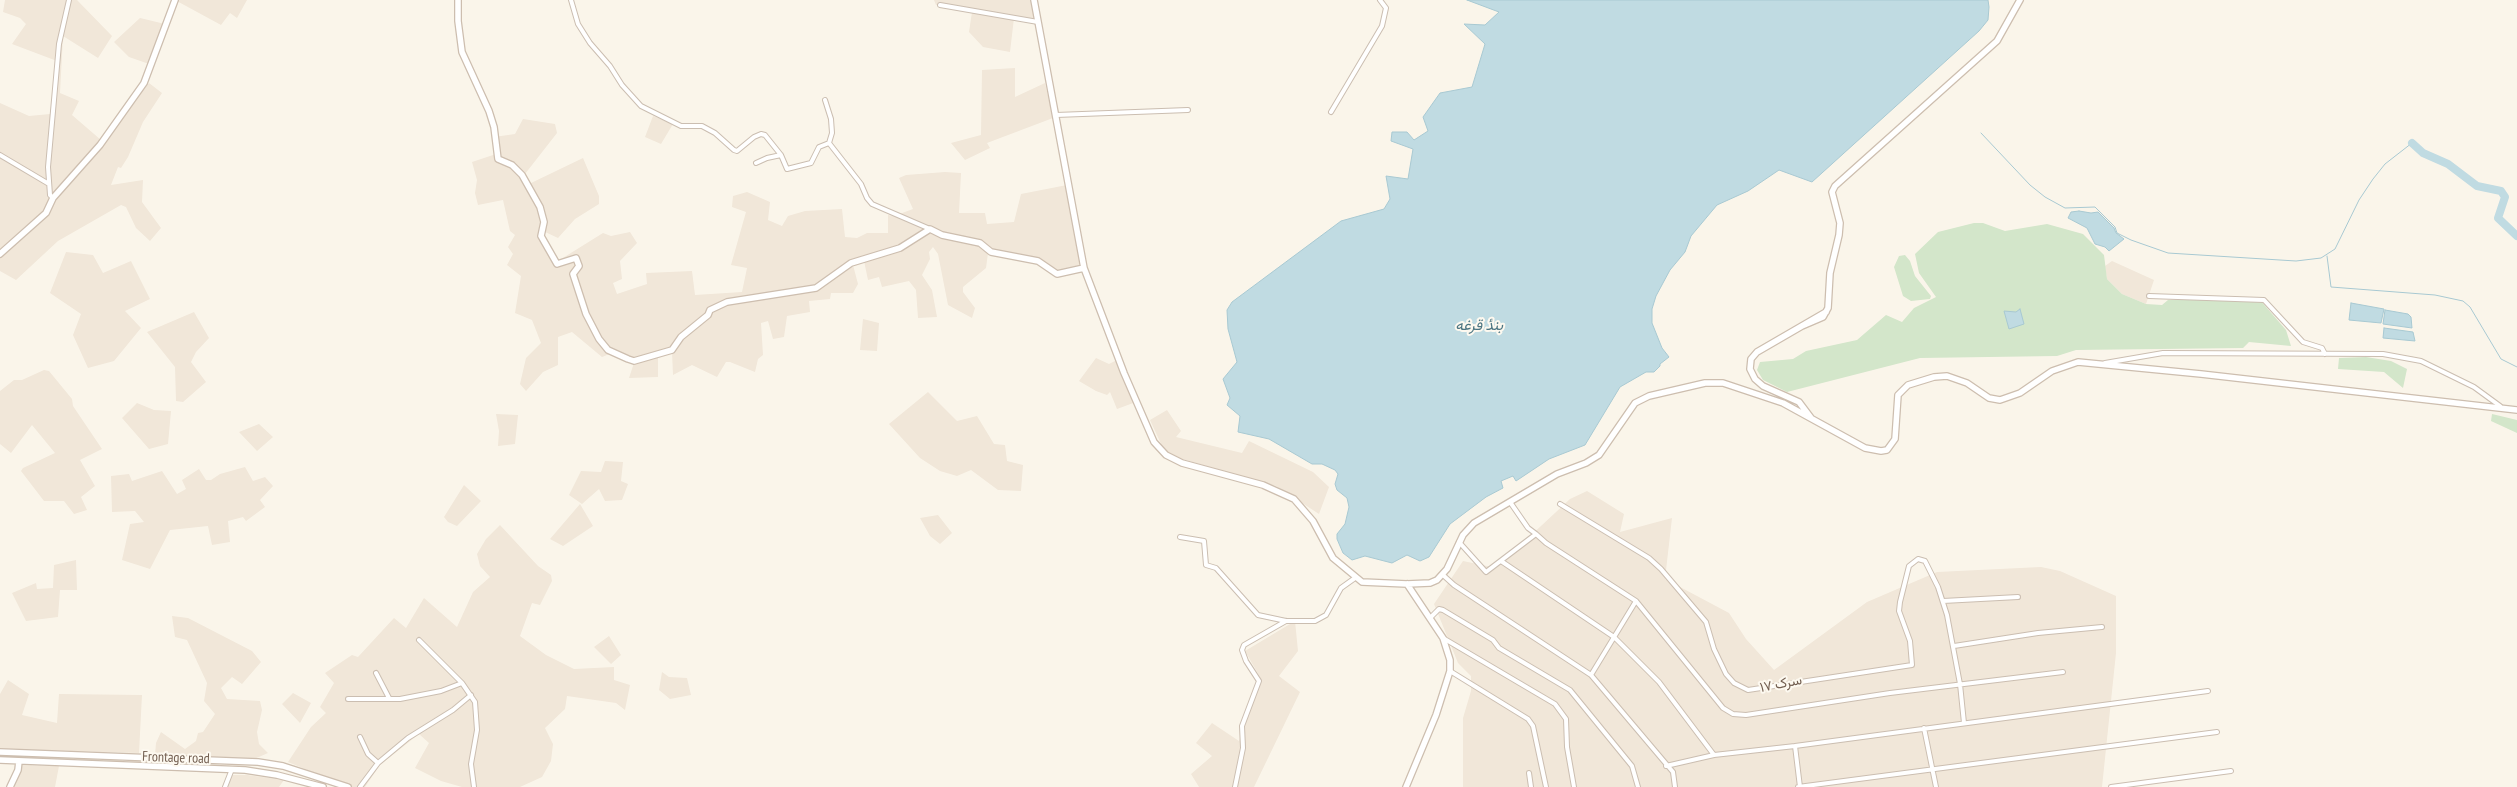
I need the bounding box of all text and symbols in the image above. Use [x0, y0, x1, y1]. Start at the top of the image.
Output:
water label: بندٔ قرغه [1455, 317, 1503, 335]
street label: سرک ۱۷ [1758, 672, 1804, 696]
street label: Frontage road [142, 748, 210, 768]

